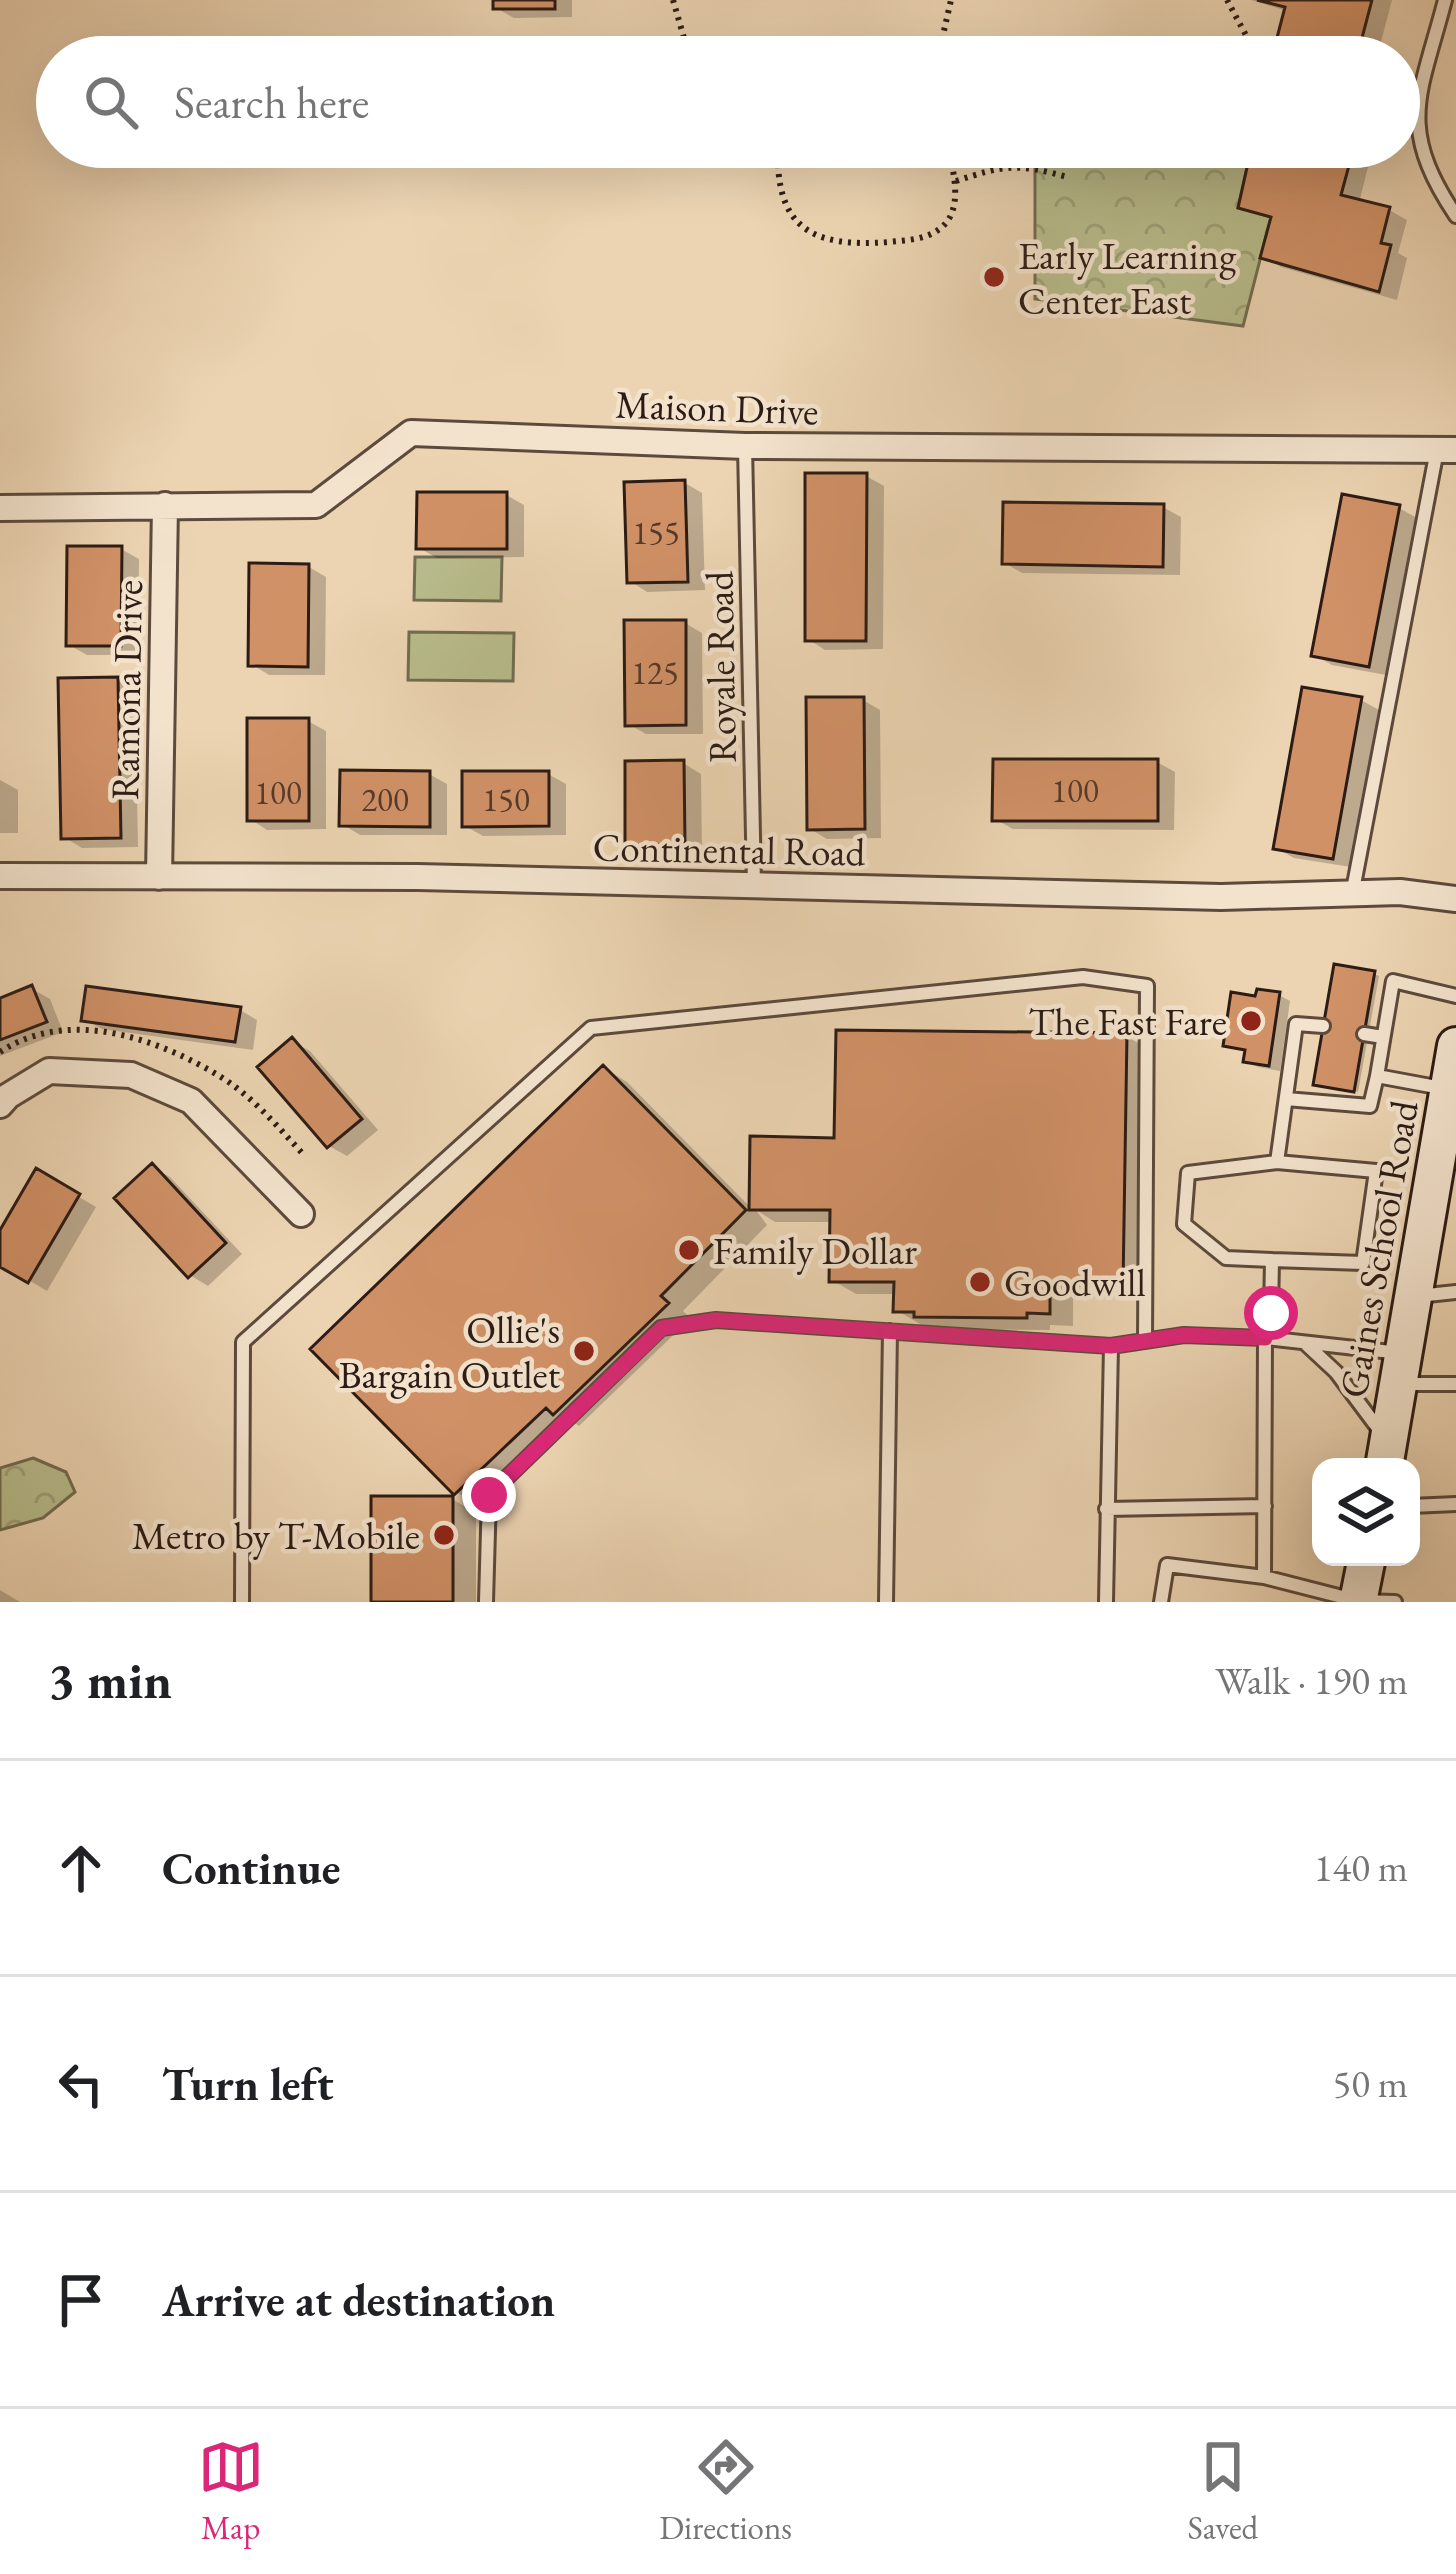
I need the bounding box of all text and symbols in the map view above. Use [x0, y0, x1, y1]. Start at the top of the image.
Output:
search box [36, 36, 1420, 168]
icon: search [78, 69, 144, 135]
text: Search here [174, 73, 369, 131]
place label: Early Learning Center East [1018, 230, 1237, 326]
marker: Early Learning Center East [981, 264, 1007, 290]
street label: Maison Drive [615, 378, 819, 437]
house number: 155 [632, 511, 680, 554]
street label: Royale Road [693, 570, 748, 764]
street label: Ramona Drive [99, 579, 154, 801]
house number: 125 [631, 651, 679, 694]
house number: 100 [1051, 769, 1099, 812]
house number: 100 [254, 771, 302, 814]
house number: 200 [361, 778, 409, 821]
house number: 150 [482, 778, 530, 821]
street label: Continental Road [592, 822, 866, 877]
place label: The Fast Fare [1028, 996, 1227, 1047]
marker: The Fast Fare [1238, 1008, 1264, 1034]
street label: Gaines School Road [1327, 1096, 1430, 1402]
place label: Family Dollar [713, 1225, 917, 1276]
marker: Family Dollar [676, 1237, 702, 1263]
place label: Goodwill [1004, 1257, 1146, 1308]
marker: Goodwill [967, 1269, 993, 1295]
route start [1244, 1286, 1298, 1340]
place label: Ollie's Bargain Outlet [339, 1304, 560, 1400]
marker: Ollie's Bargain Outlet [571, 1338, 597, 1364]
map controls [1312, 1458, 1420, 1566]
button: layers [1312, 1458, 1420, 1566]
route end [462, 1468, 516, 1522]
place label: Metro by T-Mobile [132, 1510, 420, 1561]
marker: Metro by T-Mobile [431, 1522, 457, 1548]
text: 3 min [48, 1647, 172, 1713]
text: Walk · 190 m [1215, 1655, 1408, 1706]
icon: ahead [48, 1835, 114, 1901]
text: Continue [162, 1839, 340, 1897]
text: 140 m [1314, 1842, 1408, 1893]
icon: left [48, 2051, 114, 2117]
text: Turn left [162, 2055, 334, 2113]
text: 50 m [1332, 2058, 1408, 2109]
icon: arrive [48, 2267, 114, 2333]
text: Arrive at destination [162, 2271, 555, 2329]
tab: Map [198, 2434, 264, 2549]
tab: Directions [659, 2434, 792, 2549]
tab: Saved [1188, 2434, 1258, 2549]

